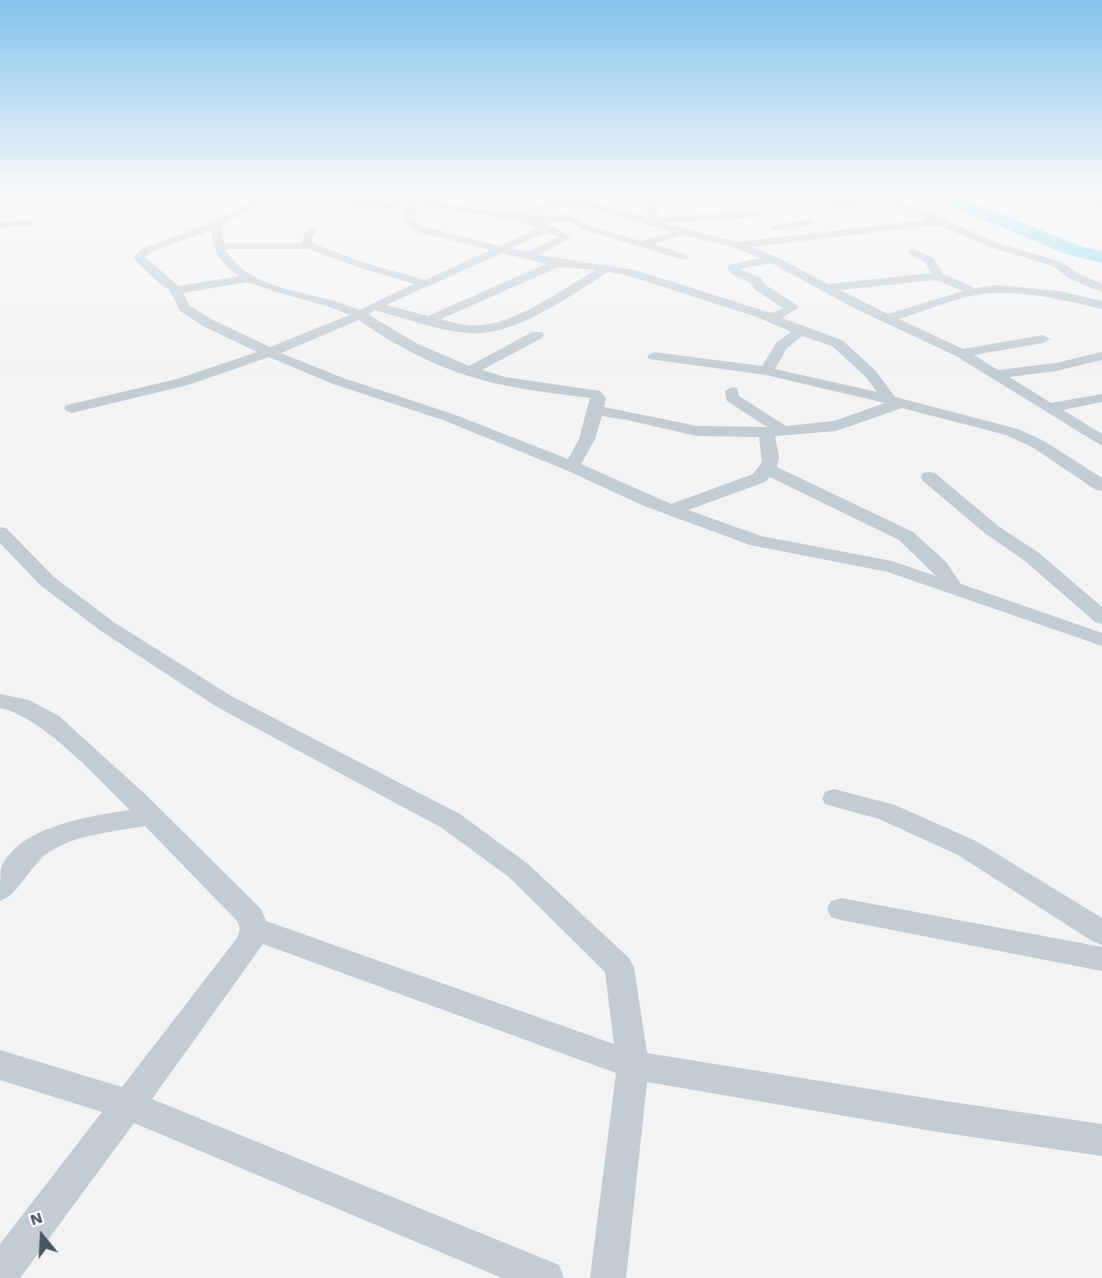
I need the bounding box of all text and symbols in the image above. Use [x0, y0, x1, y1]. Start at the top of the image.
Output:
north arrow [12, 1206, 72, 1266]
text: N [28, 1208, 45, 1229]

